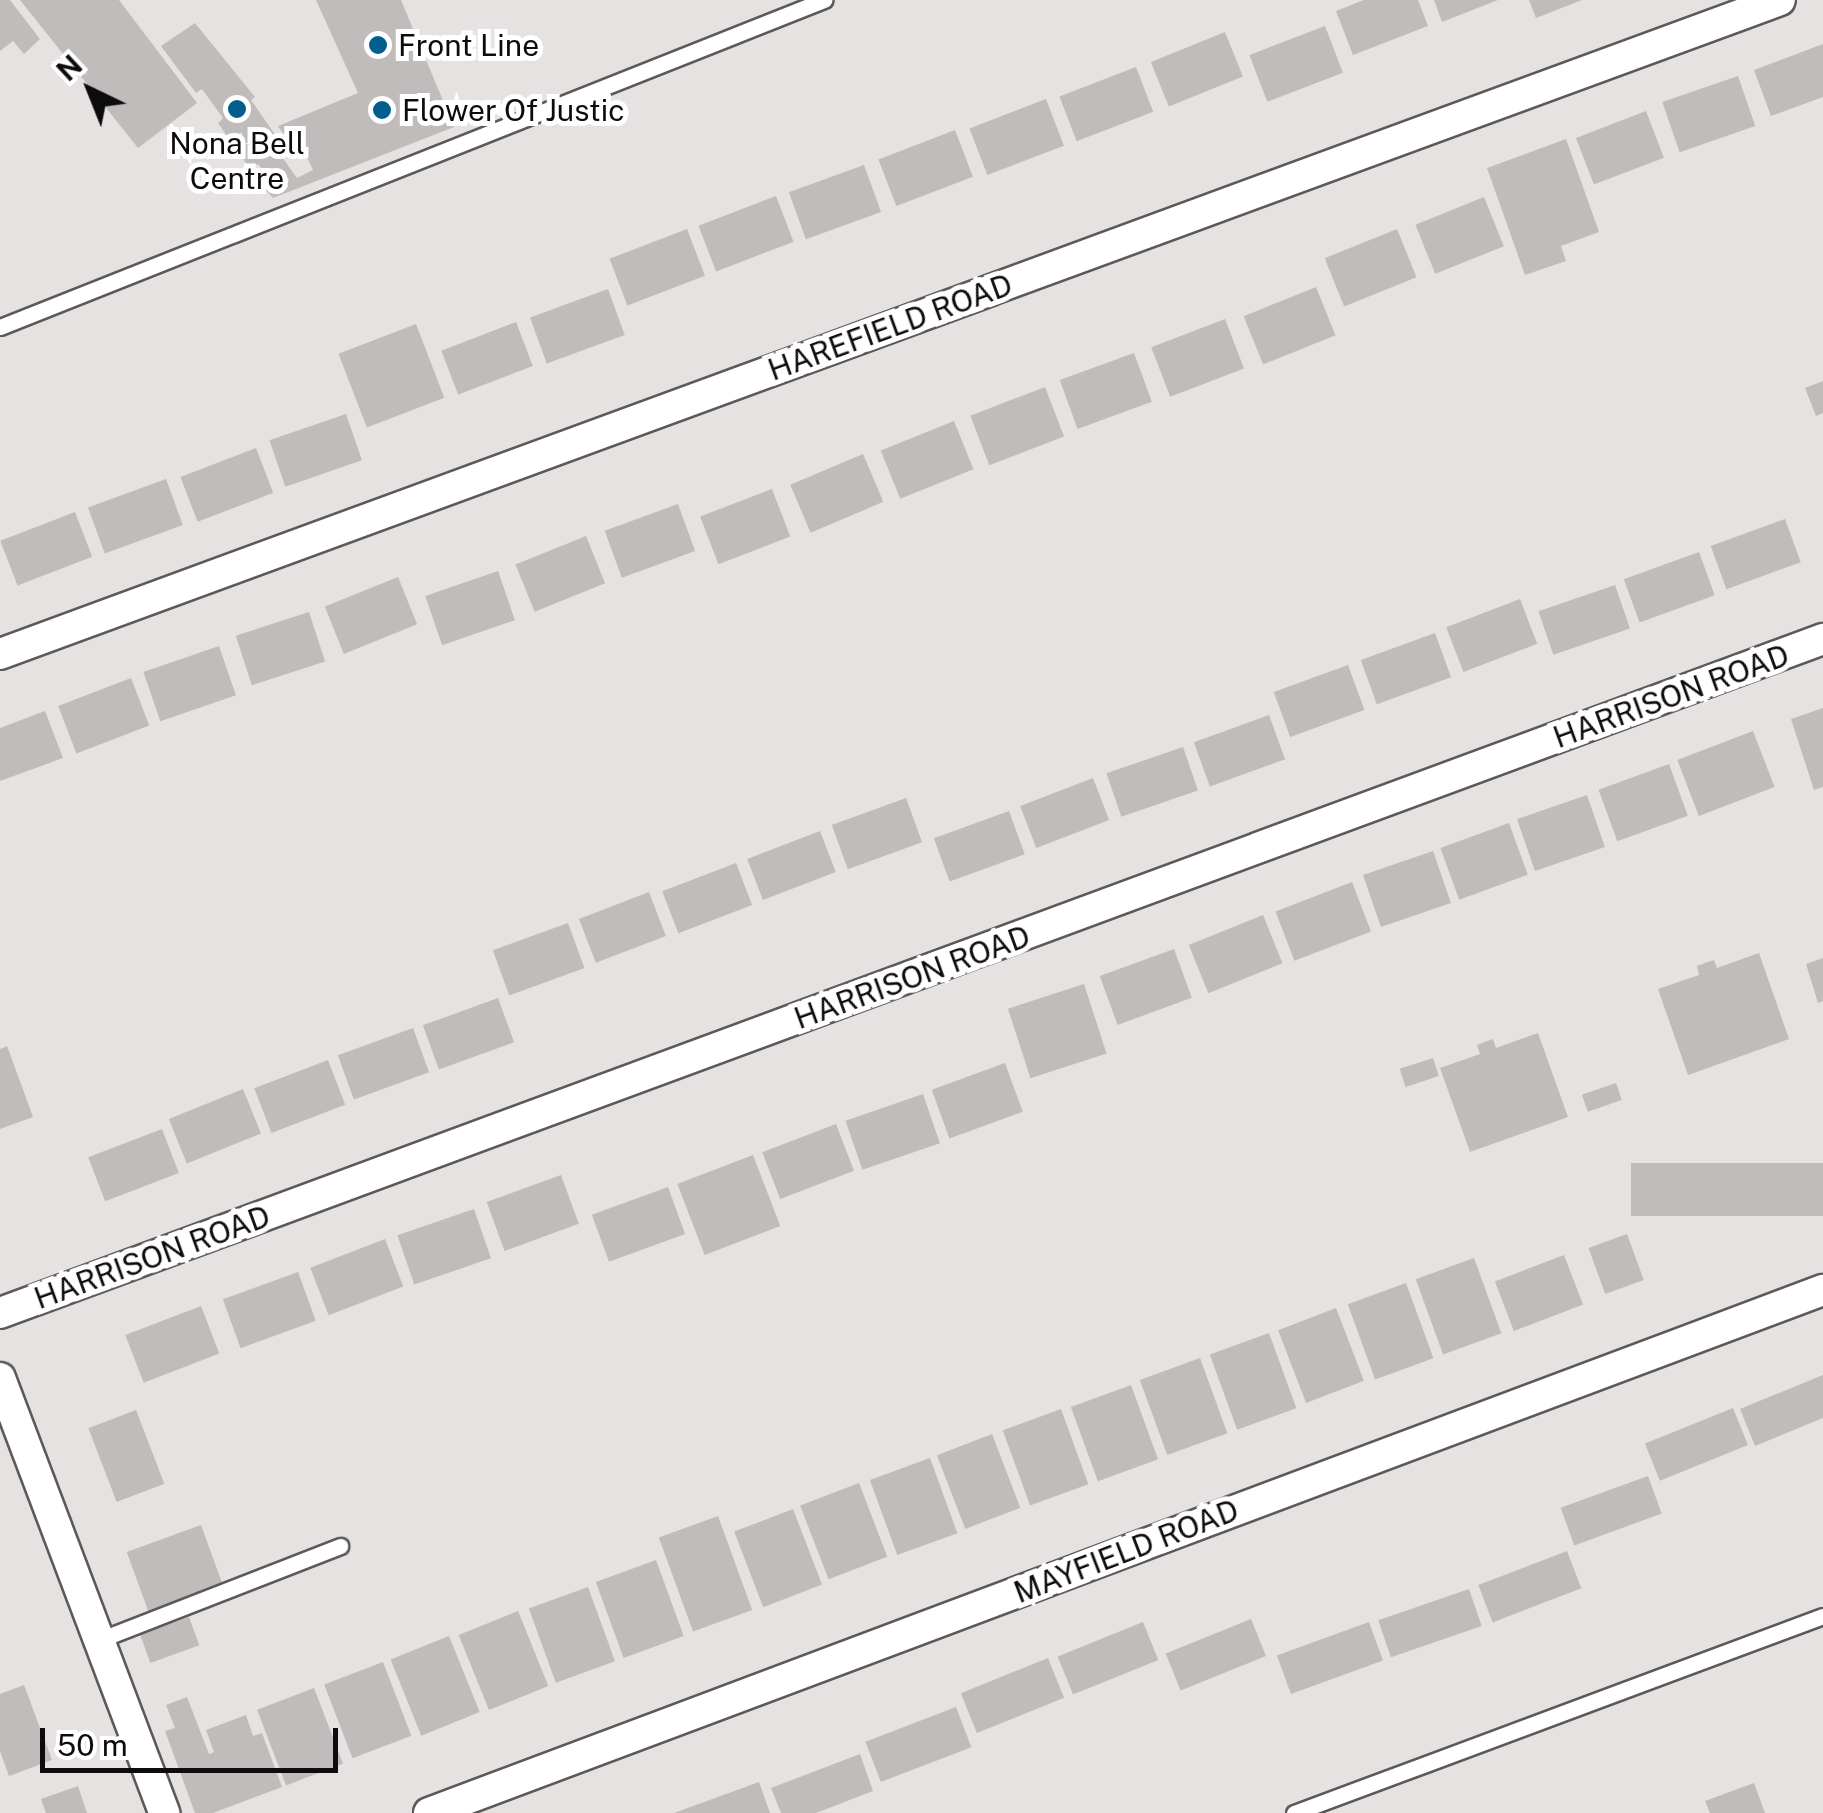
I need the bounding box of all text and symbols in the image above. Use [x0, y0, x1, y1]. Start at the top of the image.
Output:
place label: Front Line [398, 27, 539, 63]
marker: Front Line [367, 34, 389, 56]
north arrow [40, 40, 140, 140]
text: N [50, 48, 88, 87]
place label: Flower Of Justic [402, 92, 625, 128]
marker: Nona Bell Centre [226, 98, 248, 120]
marker: Flower Of Justic [371, 99, 393, 121]
place label: Nona Bell Centre [169, 125, 305, 196]
street label: HAREFIELD ROAD [763, 266, 1017, 388]
street label: HARRISON ROAD [1548, 637, 1794, 755]
street label: HARRISON ROAD [789, 918, 1035, 1036]
street label: HARRISON ROAD [29, 1198, 275, 1316]
street label: MAYFIELD ROAD [1009, 1492, 1243, 1610]
scale bar [45, 1708, 342, 1770]
text: 50 m [57, 1727, 128, 1763]

